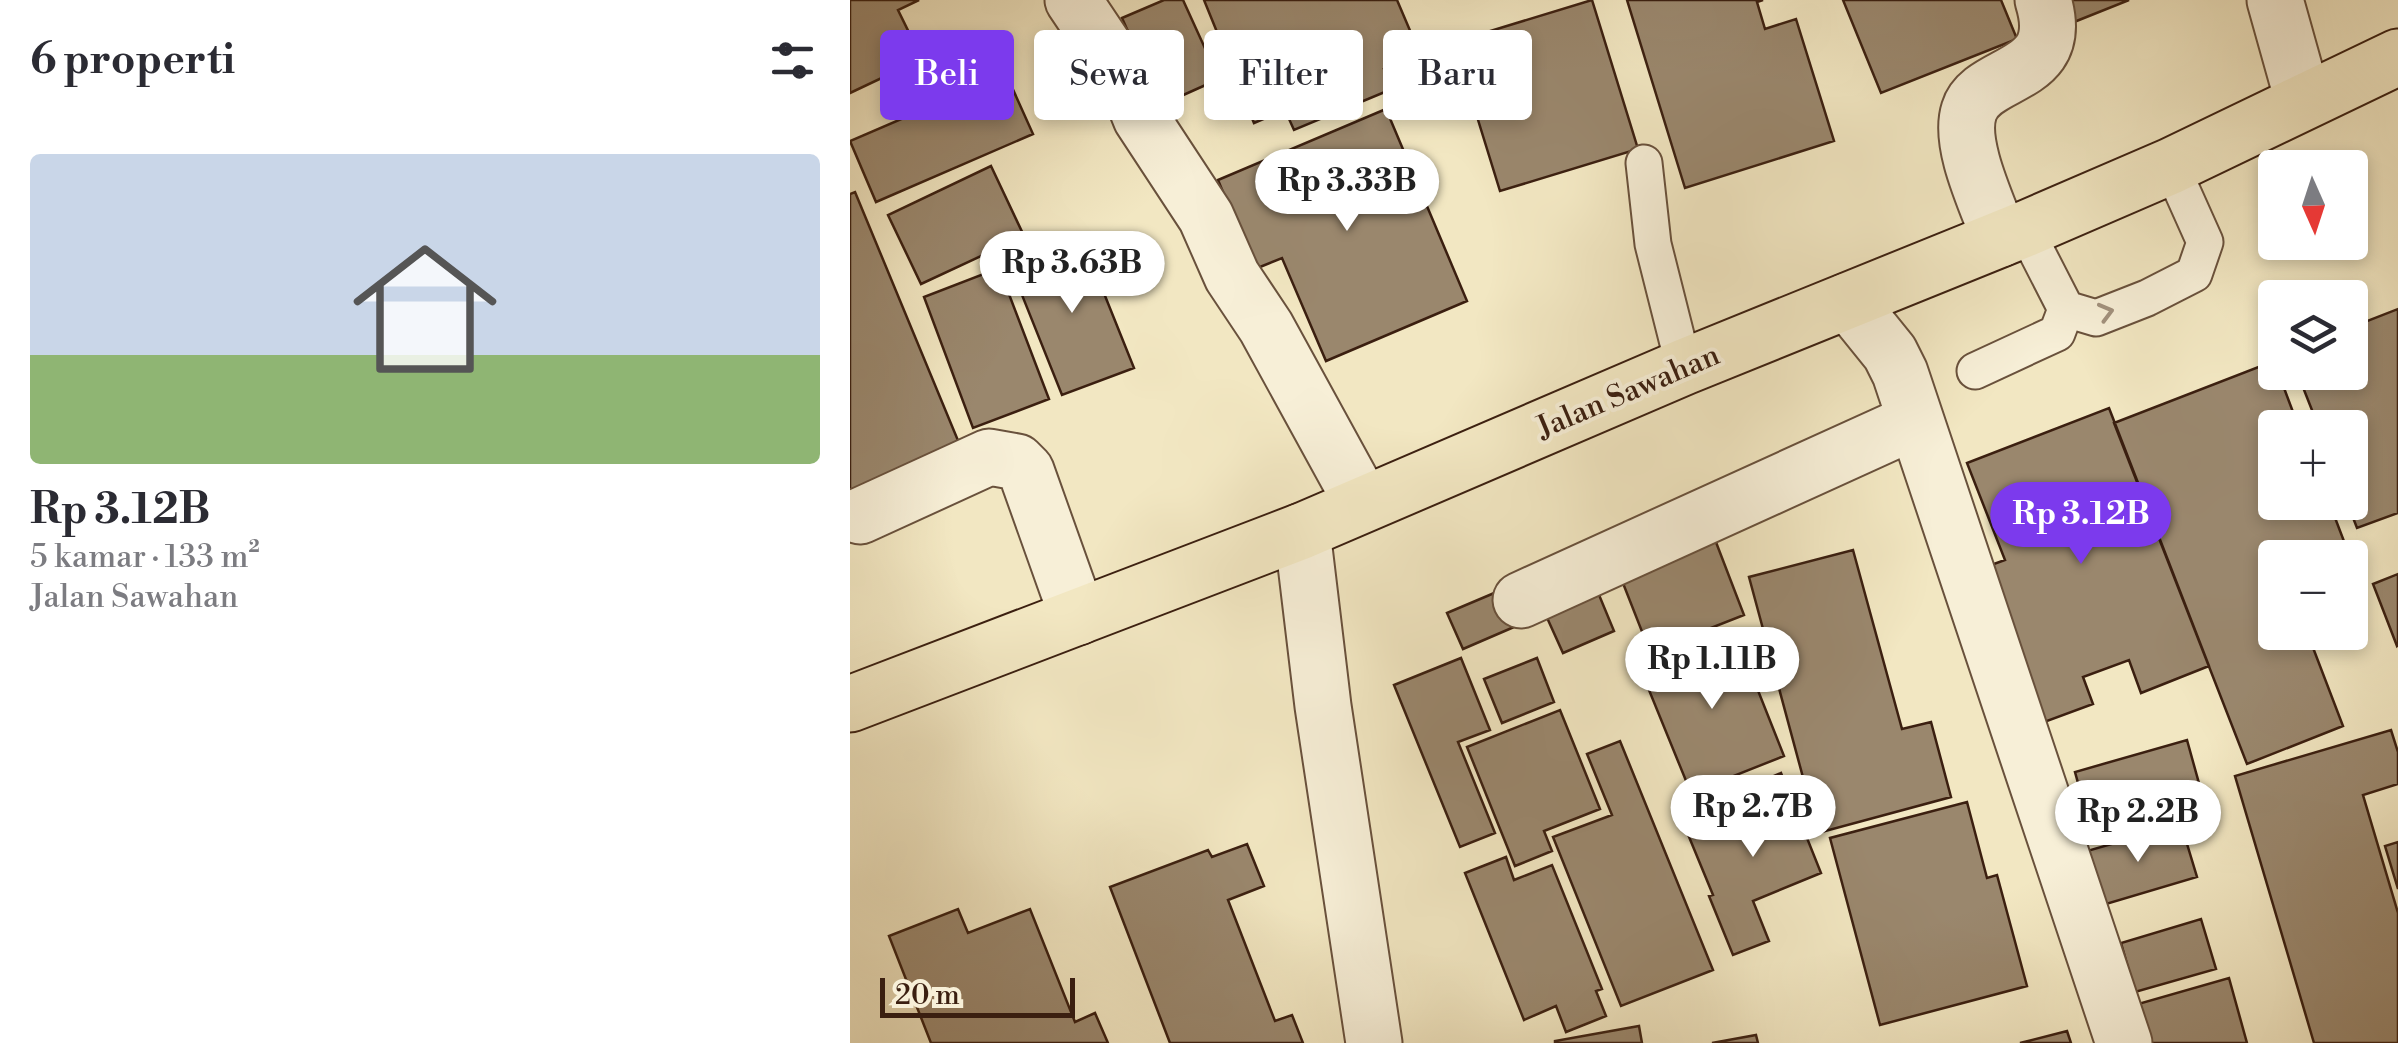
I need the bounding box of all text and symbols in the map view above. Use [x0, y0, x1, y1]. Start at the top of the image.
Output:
chip: Beli [880, 30, 1014, 120]
chip: Sewa [1034, 30, 1184, 120]
chip: Filter [1204, 30, 1363, 120]
chip: Baru [1383, 30, 1532, 120]
icon: filters [765, 33, 820, 88]
text: 6 properti [30, 34, 235, 87]
pin: Rp 3.33B [1244, 149, 1450, 234]
north arrow [2258, 150, 2368, 260]
map controls [2258, 150, 2368, 650]
text: Rp 3.33B [1277, 161, 1417, 201]
icon: home [335, 219, 515, 399]
pin: Rp 3.63B [969, 231, 1175, 316]
text: Rp 3.63B [1002, 243, 1142, 283]
button: layers [2258, 280, 2368, 390]
one-way arrow [2097, 303, 2114, 324]
street label: Jalan Sawahan [1530, 336, 1726, 448]
button: + [2258, 410, 2368, 520]
pin: Rp 3.12B [1978, 482, 2184, 567]
text: Rp 3.12B [30, 484, 210, 537]
text: Rp 3.12B [2012, 494, 2150, 534]
text: 5 kamar · 133 m² [30, 537, 260, 577]
button: − [2258, 540, 2368, 650]
text: Jalan Sawahan [30, 577, 238, 617]
pin: Rp 1.11B [1609, 627, 1815, 712]
text: Rp 1.11B [1647, 639, 1777, 679]
pin: Rp 2.7B [1661, 775, 1845, 860]
pin: Rp 2.2B [2046, 780, 2230, 865]
text: Rp 2.7B [1693, 787, 1813, 827]
text: Rp 2.2B [2077, 792, 2199, 832]
scale bar [880, 973, 1075, 1018]
text: 20 m [895, 978, 960, 1013]

